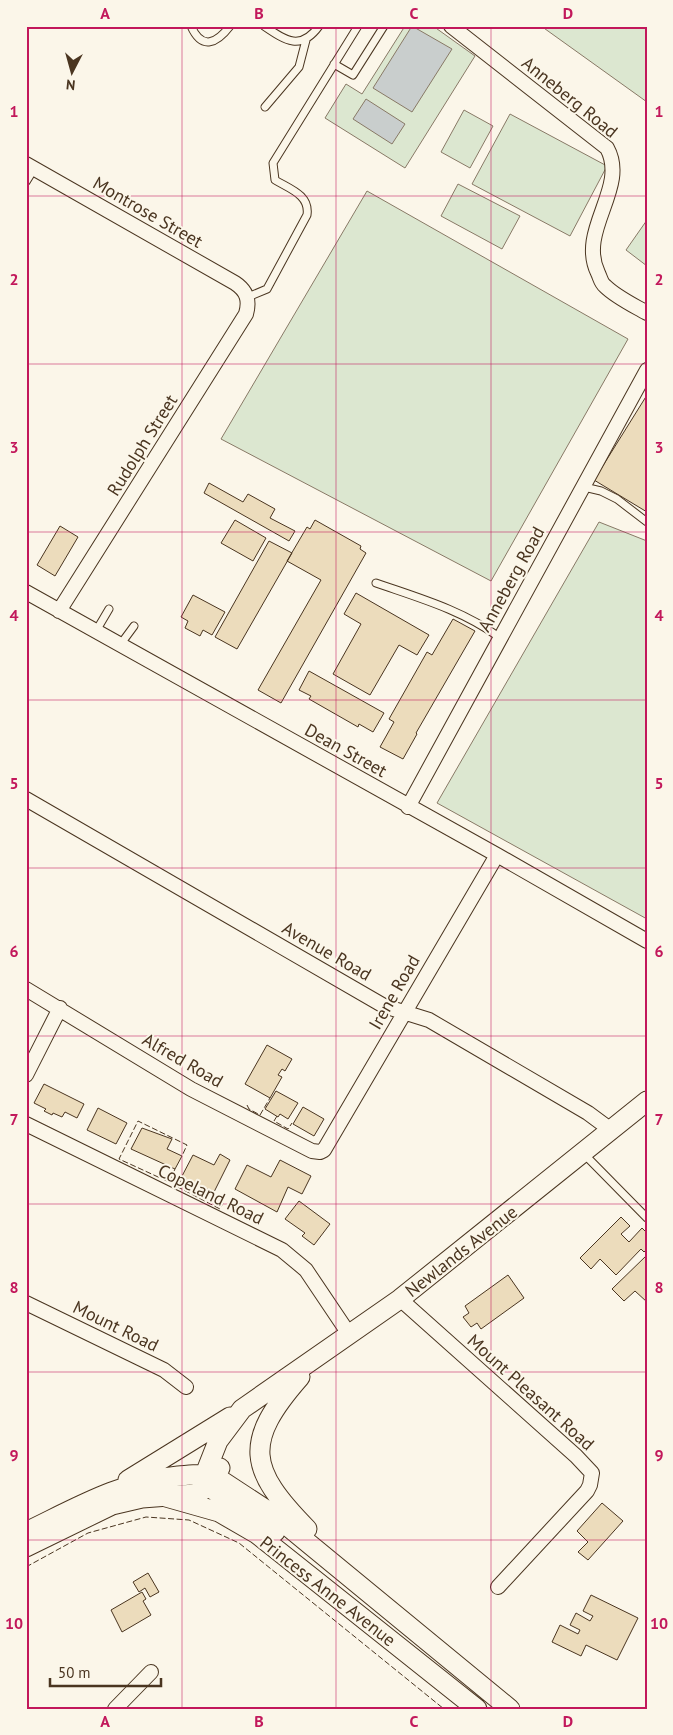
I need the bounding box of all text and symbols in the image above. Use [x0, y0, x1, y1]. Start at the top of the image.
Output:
text: A [100, 3, 110, 23]
text: B [254, 3, 264, 23]
text: C [410, 3, 419, 23]
text: D [563, 3, 573, 23]
north arrow [48, 48, 98, 98]
street label: Anneberg Road [517, 51, 623, 143]
text: N [65, 75, 76, 94]
text: 1 [9, 101, 19, 121]
text: 1 [654, 101, 664, 121]
street label: Montrose Street [89, 171, 207, 253]
text: 2 [9, 269, 19, 289]
text: 2 [654, 269, 664, 289]
street label: Rudolph Street [102, 390, 182, 500]
text: 3 [9, 437, 19, 457]
text: 3 [654, 437, 664, 457]
street label: Anneberg Road [473, 522, 549, 636]
text: 4 [9, 605, 19, 625]
text: 4 [654, 605, 664, 625]
street label: Dean Street [301, 718, 391, 782]
text: 5 [9, 773, 19, 793]
text: 5 [654, 773, 664, 793]
street label: Avenue Road [278, 916, 376, 986]
text: 6 [9, 941, 19, 961]
text: 6 [654, 941, 664, 961]
street label: Irene Road [363, 951, 425, 1033]
street label: Alfred Road [139, 1028, 227, 1092]
text: 7 [9, 1109, 19, 1129]
text: 7 [654, 1109, 664, 1129]
street label: Copeland Road [154, 1158, 268, 1230]
street label: Newlands Avenue [400, 1200, 522, 1302]
text: 8 [9, 1277, 19, 1297]
text: 8 [654, 1277, 664, 1297]
street label: Mount Road [69, 1295, 163, 1357]
street label: Mount Pleasant Road [463, 1329, 599, 1455]
text: 9 [9, 1445, 19, 1465]
text: 9 [654, 1445, 664, 1465]
street label: Princess Anne Avenue [255, 1531, 401, 1651]
text: 10 [5, 1613, 23, 1633]
text: 10 [650, 1613, 668, 1633]
scale bar [50, 1655, 161, 1687]
text: 50 m [58, 1663, 91, 1682]
text: A [100, 1711, 110, 1731]
text: B [254, 1711, 264, 1731]
text: C [410, 1711, 419, 1731]
text: D [563, 1711, 573, 1731]

